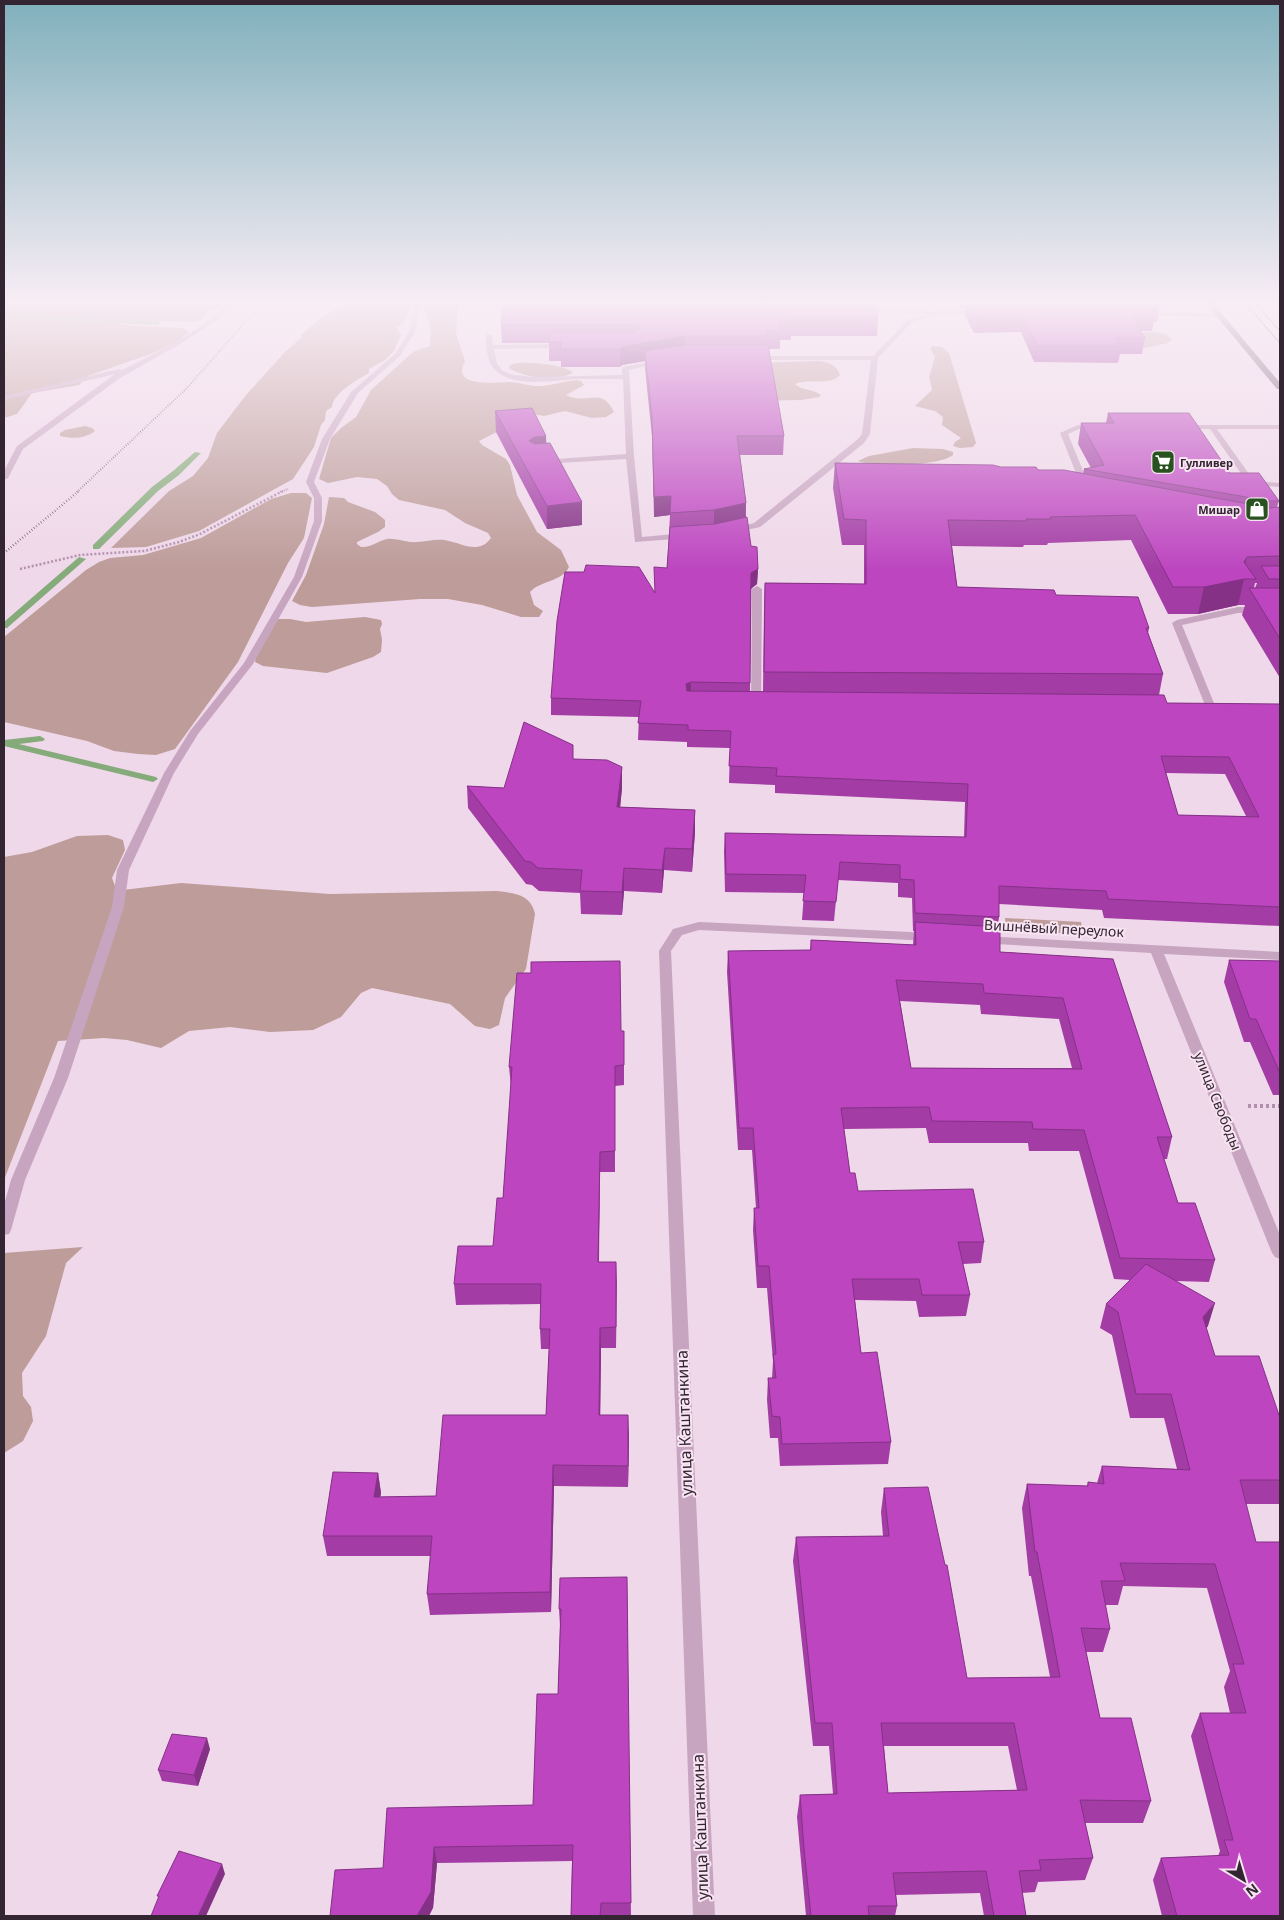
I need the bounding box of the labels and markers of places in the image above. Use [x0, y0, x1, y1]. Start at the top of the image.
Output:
supermarket icon: Гулливер [1150, 449, 1176, 475]
place label: Гулливер [1180, 455, 1233, 470]
shop icon: Мишар [1244, 496, 1270, 522]
place label: Мишар [1198, 502, 1240, 517]

